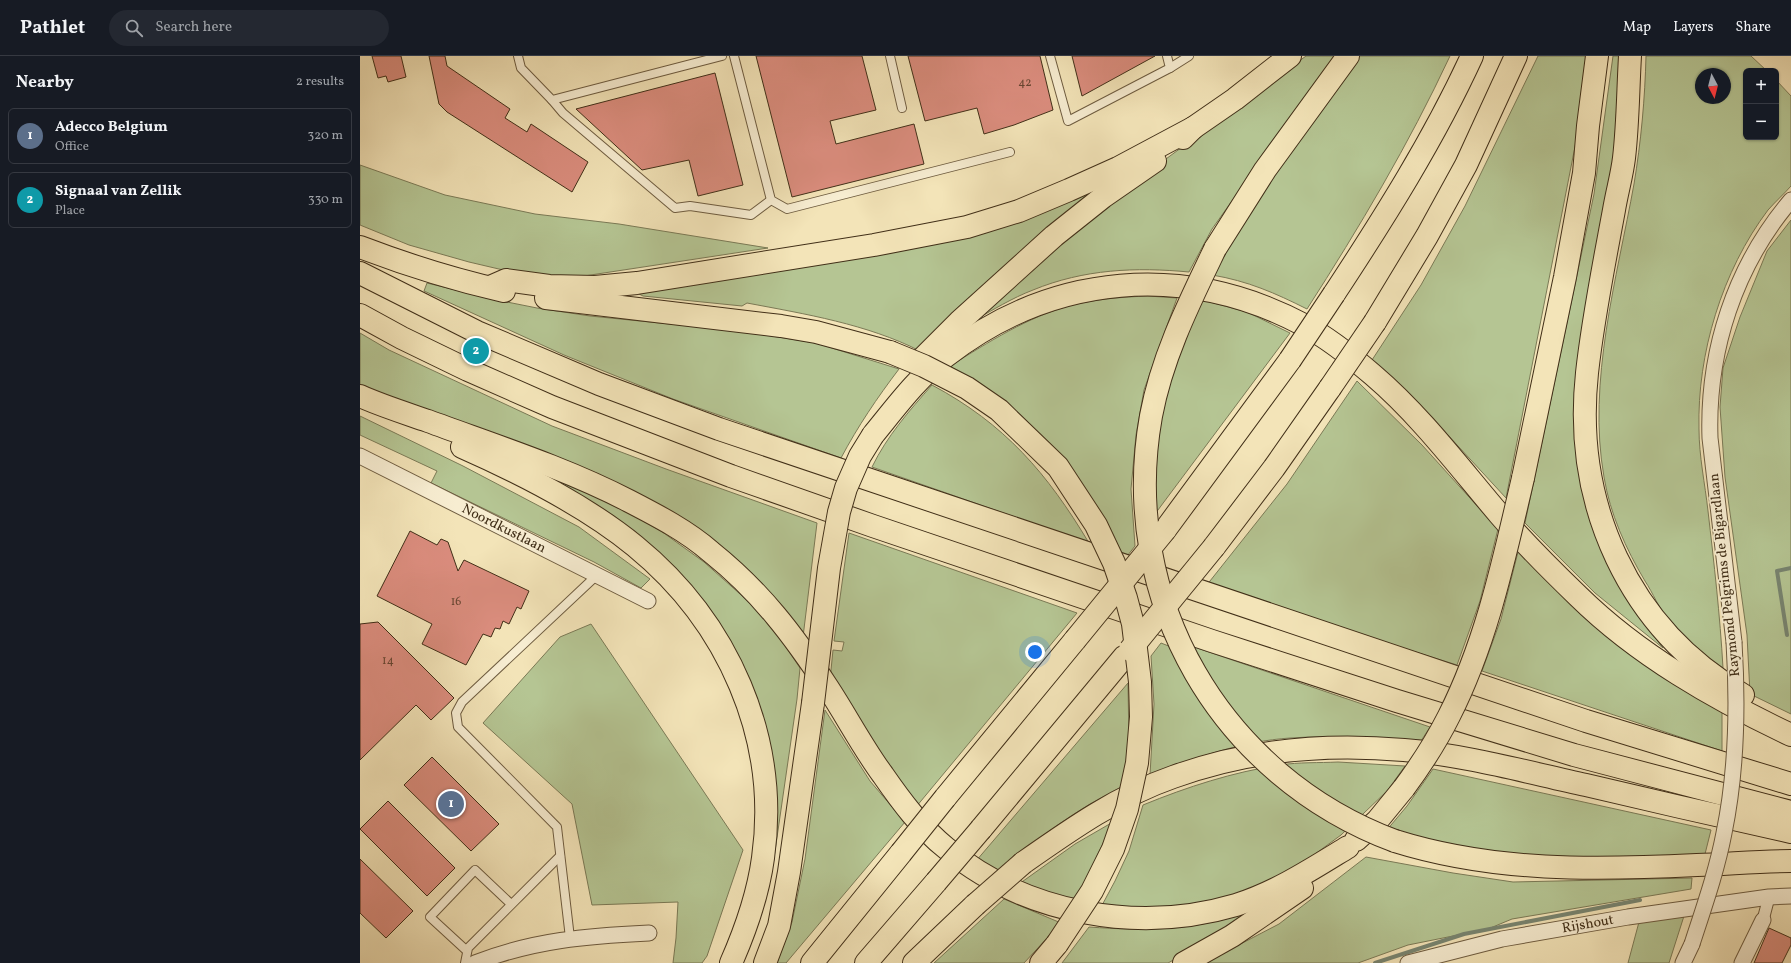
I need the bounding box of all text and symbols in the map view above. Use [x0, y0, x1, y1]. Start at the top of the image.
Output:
search box [109, 10, 389, 46]
text: Pathlet [20, 15, 85, 41]
icon: search [123, 17, 145, 39]
text: Search here [155, 17, 232, 38]
text: Map [1623, 18, 1651, 37]
text: Layers [1673, 18, 1713, 37]
text: Share [1735, 18, 1771, 37]
north arrow [1695, 68, 1731, 104]
map controls [1743, 68, 1779, 140]
button: + [1743, 68, 1779, 104]
text: Nearby [16, 71, 74, 94]
text: 2 results [296, 73, 344, 91]
house number: 42 [1018, 75, 1032, 91]
button: − [1743, 104, 1779, 140]
text: Adecco Belgium [55, 117, 168, 138]
text: 1 [27, 127, 33, 145]
text: 320 m [308, 127, 343, 145]
text: Office [55, 138, 89, 156]
text: Signaal van Zellik [55, 181, 182, 202]
text: 2 [27, 191, 33, 209]
text: 330 m [308, 191, 343, 209]
text: Place [55, 202, 85, 220]
pin: 2 [463, 336, 489, 366]
street label: Raymond Pelgrims de Bigardlaan [1705, 472, 1745, 678]
street label: Noordkustlaan [458, 499, 549, 558]
house number: 16 [451, 594, 461, 610]
your location [1025, 642, 1045, 662]
house number: 14 [382, 653, 394, 669]
pin: 1 [438, 789, 464, 819]
street label: Rijshout [1560, 910, 1615, 938]

